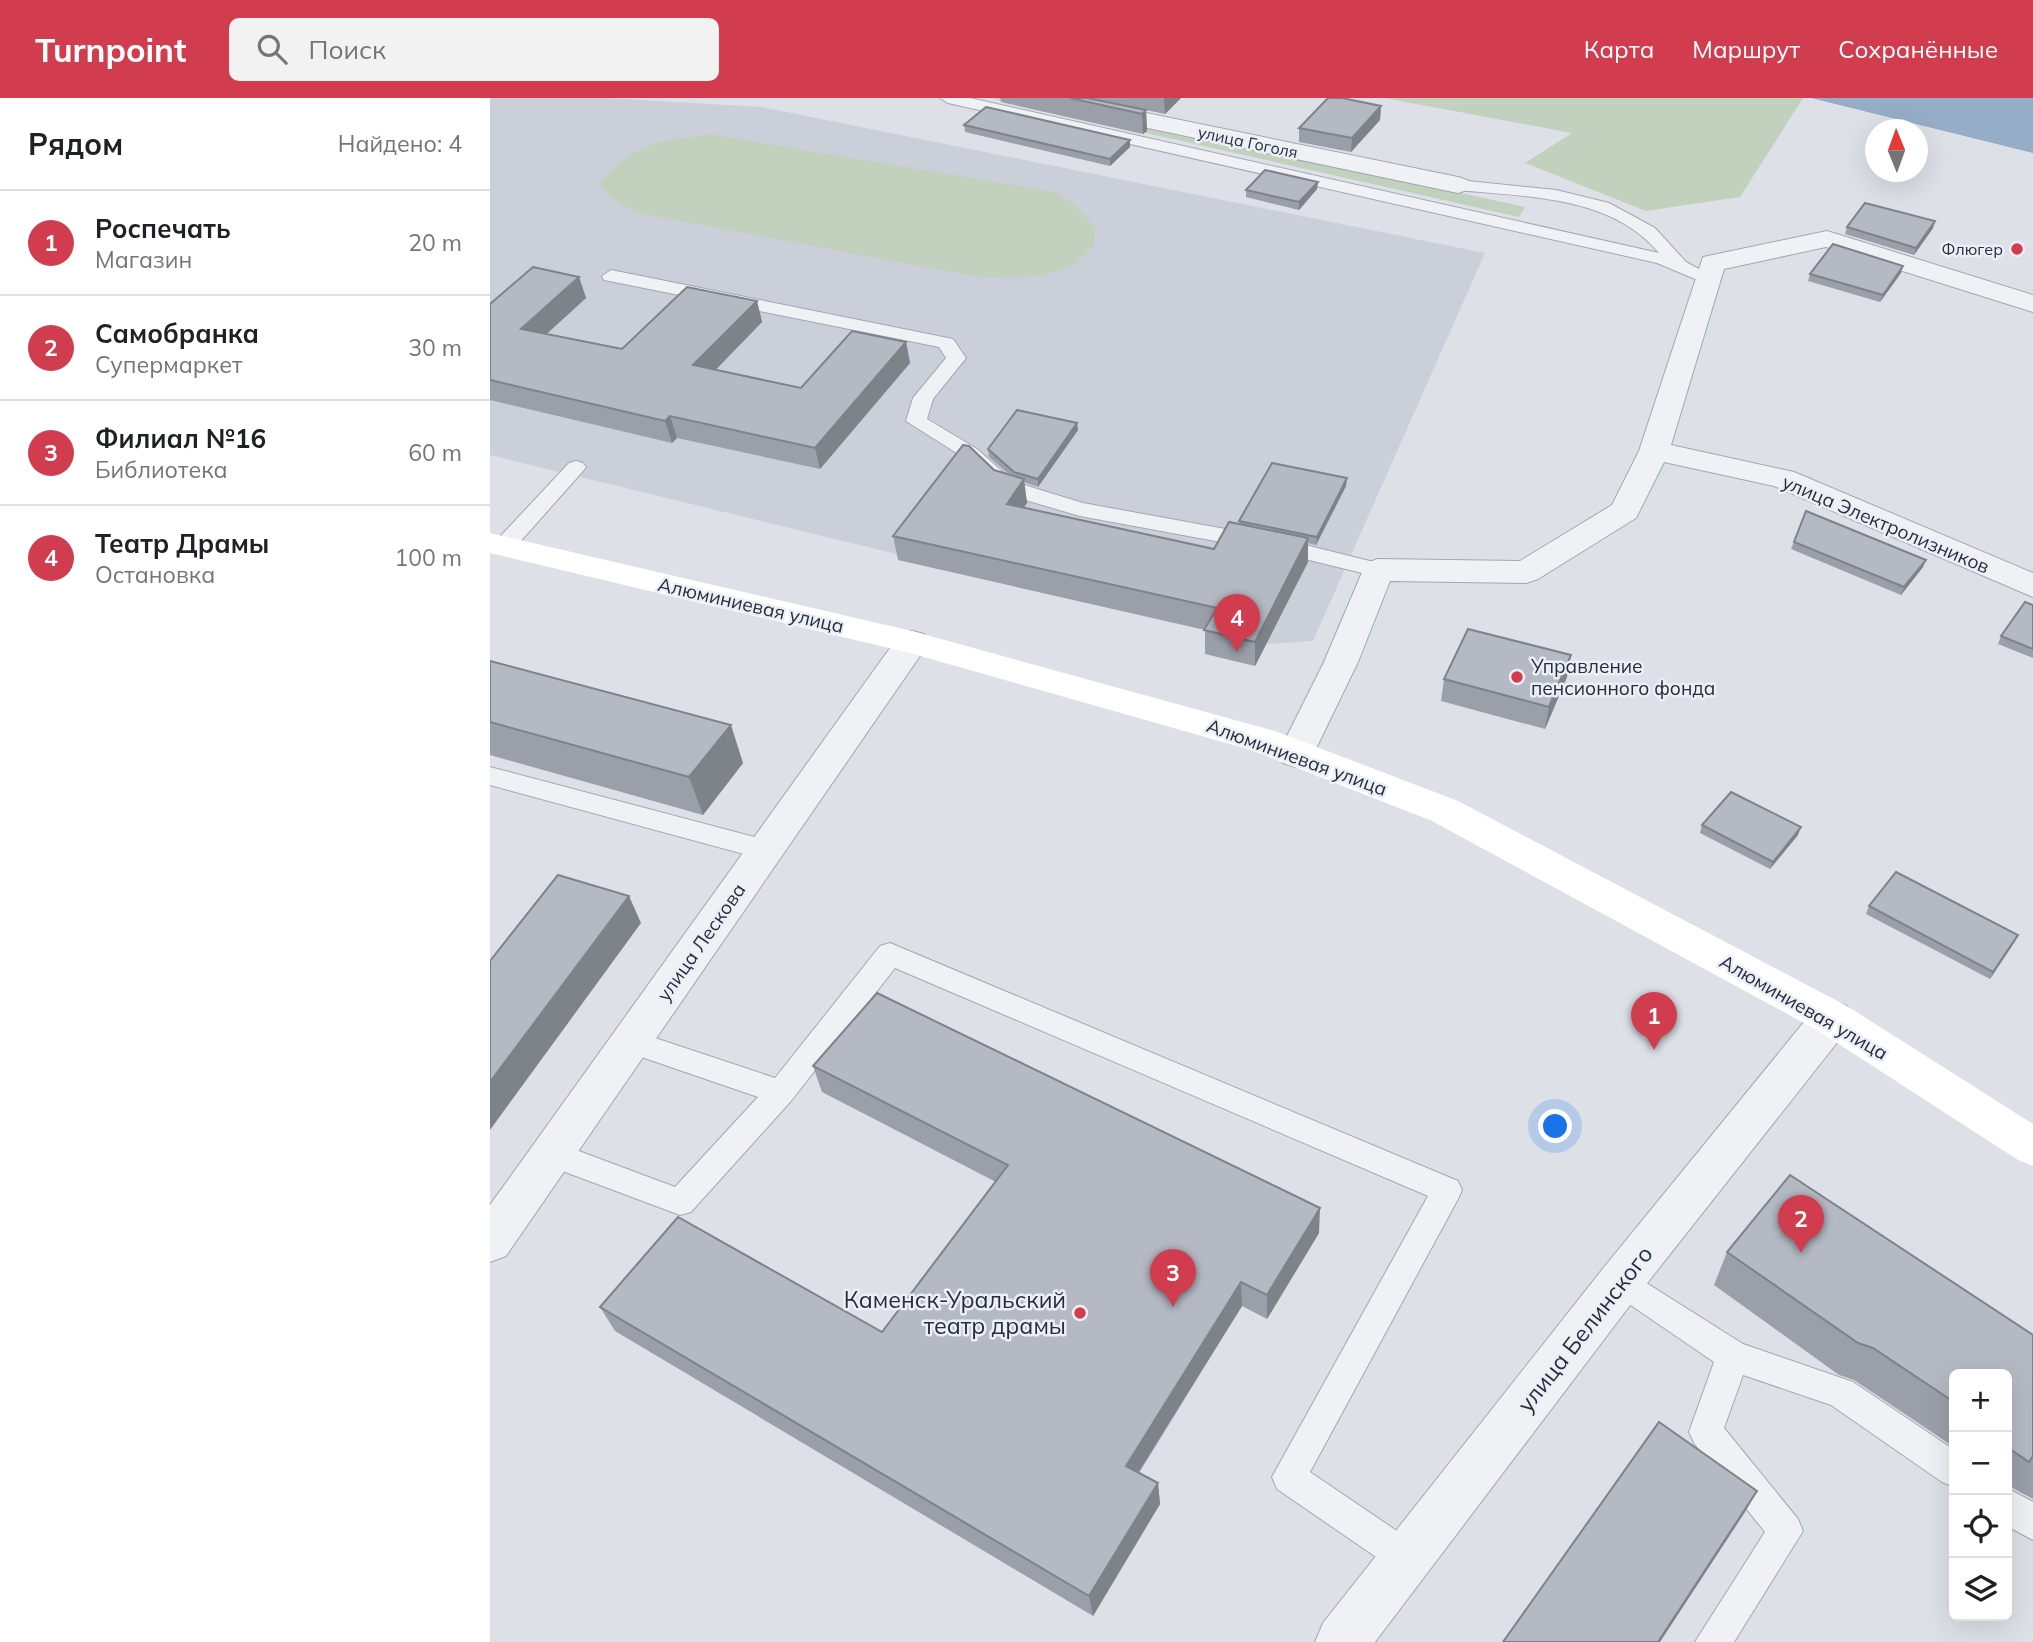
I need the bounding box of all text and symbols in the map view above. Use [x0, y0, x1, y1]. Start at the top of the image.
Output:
search box [229, 18, 719, 81]
text: Turnpoint [35, 29, 187, 70]
icon: search [253, 30, 291, 68]
text: Поиск [309, 33, 386, 66]
text: Карта [1584, 34, 1654, 64]
text: Маршрут [1692, 34, 1800, 64]
text: Сохранённые [1838, 34, 1998, 64]
north arrow [1865, 119, 1928, 182]
street label: улица Гоголя [1196, 122, 1300, 162]
text: Рядом [28, 125, 123, 163]
text: Найдено: 4 [338, 129, 462, 158]
text: Роспечать [95, 212, 231, 245]
text: 1 [44, 228, 58, 257]
text: 20 m [408, 228, 462, 257]
place label: Флюгер [1941, 239, 2003, 259]
marker: Флюгер [2009, 241, 2025, 257]
text: Магазин [95, 245, 192, 274]
text: Самобранка [95, 317, 259, 350]
text: 2 [44, 333, 58, 362]
text: 30 m [408, 333, 462, 362]
text: Супермаркет [95, 350, 242, 379]
text: Филиал №16 [95, 422, 266, 455]
text: 3 [44, 438, 58, 467]
text: 60 m [408, 438, 462, 467]
text: Библиотека [95, 455, 228, 484]
street label: улица Электролизников [1779, 469, 1993, 579]
text: Театр Драмы [95, 527, 269, 560]
text: 4 [44, 543, 58, 572]
text: 100 m [394, 543, 462, 572]
text: Остановка [95, 560, 215, 589]
street label: Алюминиевая улица [656, 572, 846, 638]
pin: 4 [1214, 594, 1260, 652]
place label: Управление пенсионного фонда [1530, 654, 1715, 700]
marker: Управление пенсионного фонда [1509, 669, 1525, 685]
street label: Алюминиевая улица [1203, 713, 1391, 801]
street label: улица Лескова [651, 878, 751, 1006]
street label: Алюминиевая улица [1716, 949, 1892, 1065]
pin: 1 [1631, 992, 1677, 1050]
your location [1538, 1109, 1572, 1143]
pin: 2 [1778, 1195, 1824, 1253]
street label: улица Белинского [1511, 1240, 1659, 1418]
pin: 3 [1150, 1249, 1196, 1307]
place label: Каменск-Уральский театр драмы [844, 1285, 1066, 1340]
marker: Каменск-Уральский театр драмы [1072, 1305, 1088, 1321]
map controls [1949, 1369, 2012, 1621]
button: + [1949, 1369, 2012, 1432]
button: − [1949, 1432, 2012, 1495]
button: locate [1949, 1495, 2012, 1558]
button: layers [1949, 1558, 2012, 1621]

